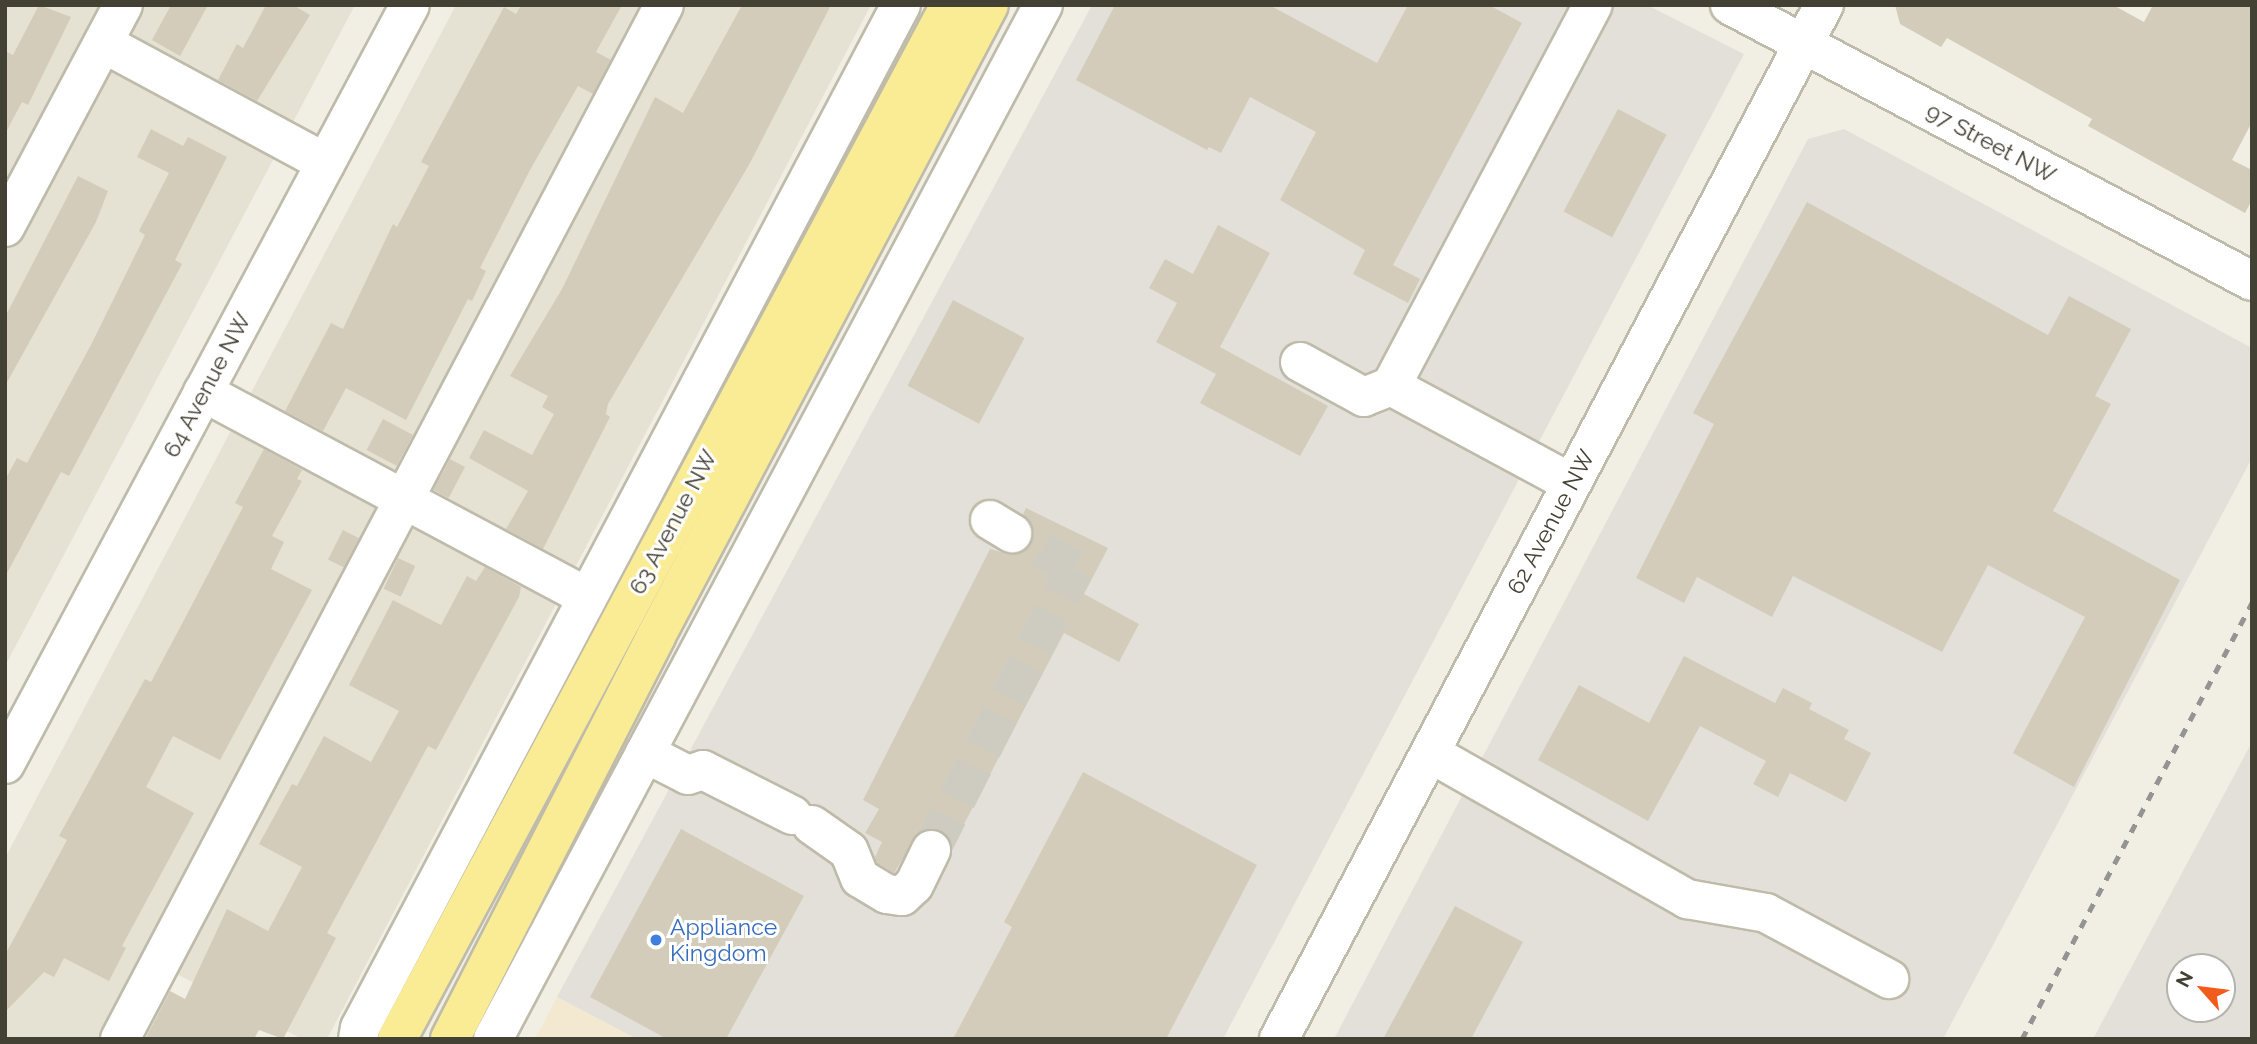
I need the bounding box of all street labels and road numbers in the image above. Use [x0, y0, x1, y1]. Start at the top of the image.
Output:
street label: 97 Street NW [1921, 97, 2061, 189]
street label: 64 Avenue NW [157, 308, 257, 462]
street label: 63 Avenue NW [623, 445, 723, 599]
street label: 62 Avenue NW [1501, 445, 1601, 599]

